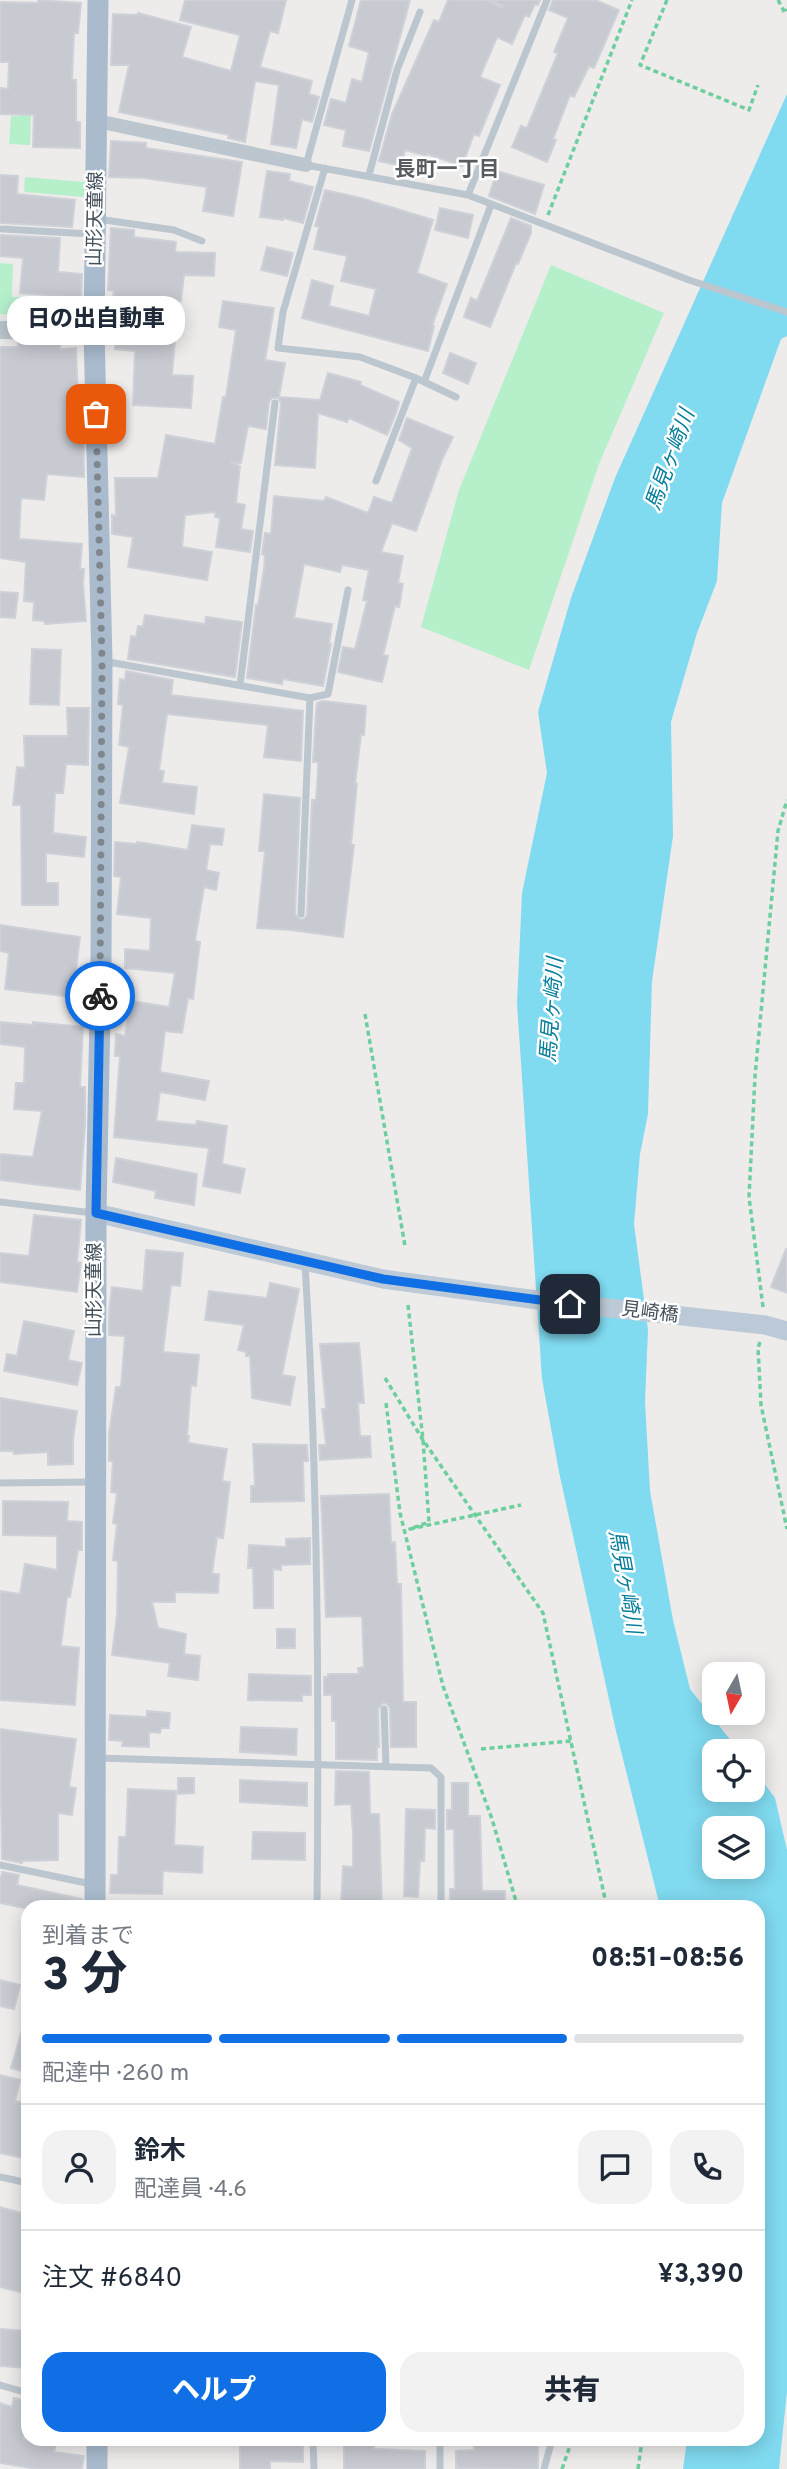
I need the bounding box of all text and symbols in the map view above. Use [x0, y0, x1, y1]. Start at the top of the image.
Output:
district label: 長町一丁目 [395, 157, 500, 184]
street label: 山形天童線 [83, 171, 109, 267]
callout: 日の出自動車 [7, 295, 185, 344]
text: 日の出自動車 [27, 306, 165, 335]
pin [66, 384, 126, 444]
icon: bag [77, 395, 115, 433]
water label: 馬見ヶ崎川 [640, 404, 702, 514]
water label: 馬見ヶ崎川 [536, 955, 570, 1063]
courier [65, 961, 135, 1031]
icon: bike [81, 977, 119, 1015]
street label: 山形天童線 [83, 1242, 107, 1338]
pin [540, 1274, 600, 1334]
icon: home [551, 1285, 589, 1323]
street label: 見崎橋 [620, 1298, 680, 1328]
water label: 馬見ヶ崎川 [602, 1528, 647, 1638]
north arrow [702, 1662, 765, 1726]
map controls [702, 1662, 765, 1879]
button: locate [702, 1739, 765, 1802]
button: layers [702, 1816, 765, 1879]
text: 到着まで [42, 1923, 134, 1952]
text: 08:51–08:56 [591, 1943, 744, 1976]
text: 3 分 [42, 1948, 127, 2007]
text: 配達中 · 260 m [42, 2060, 189, 2089]
button: person [42, 2130, 116, 2204]
button: chat [578, 2130, 652, 2204]
button: phone [670, 2130, 744, 2204]
text: 鈴木 [134, 2136, 186, 2169]
text: 配達員 · 4.6 [134, 2176, 247, 2205]
text: ¥3,390 [658, 2259, 744, 2292]
text: 注文 #6840 [42, 2263, 182, 2296]
button: ヘルプ [42, 2352, 386, 2432]
button: 共有 [400, 2352, 744, 2432]

